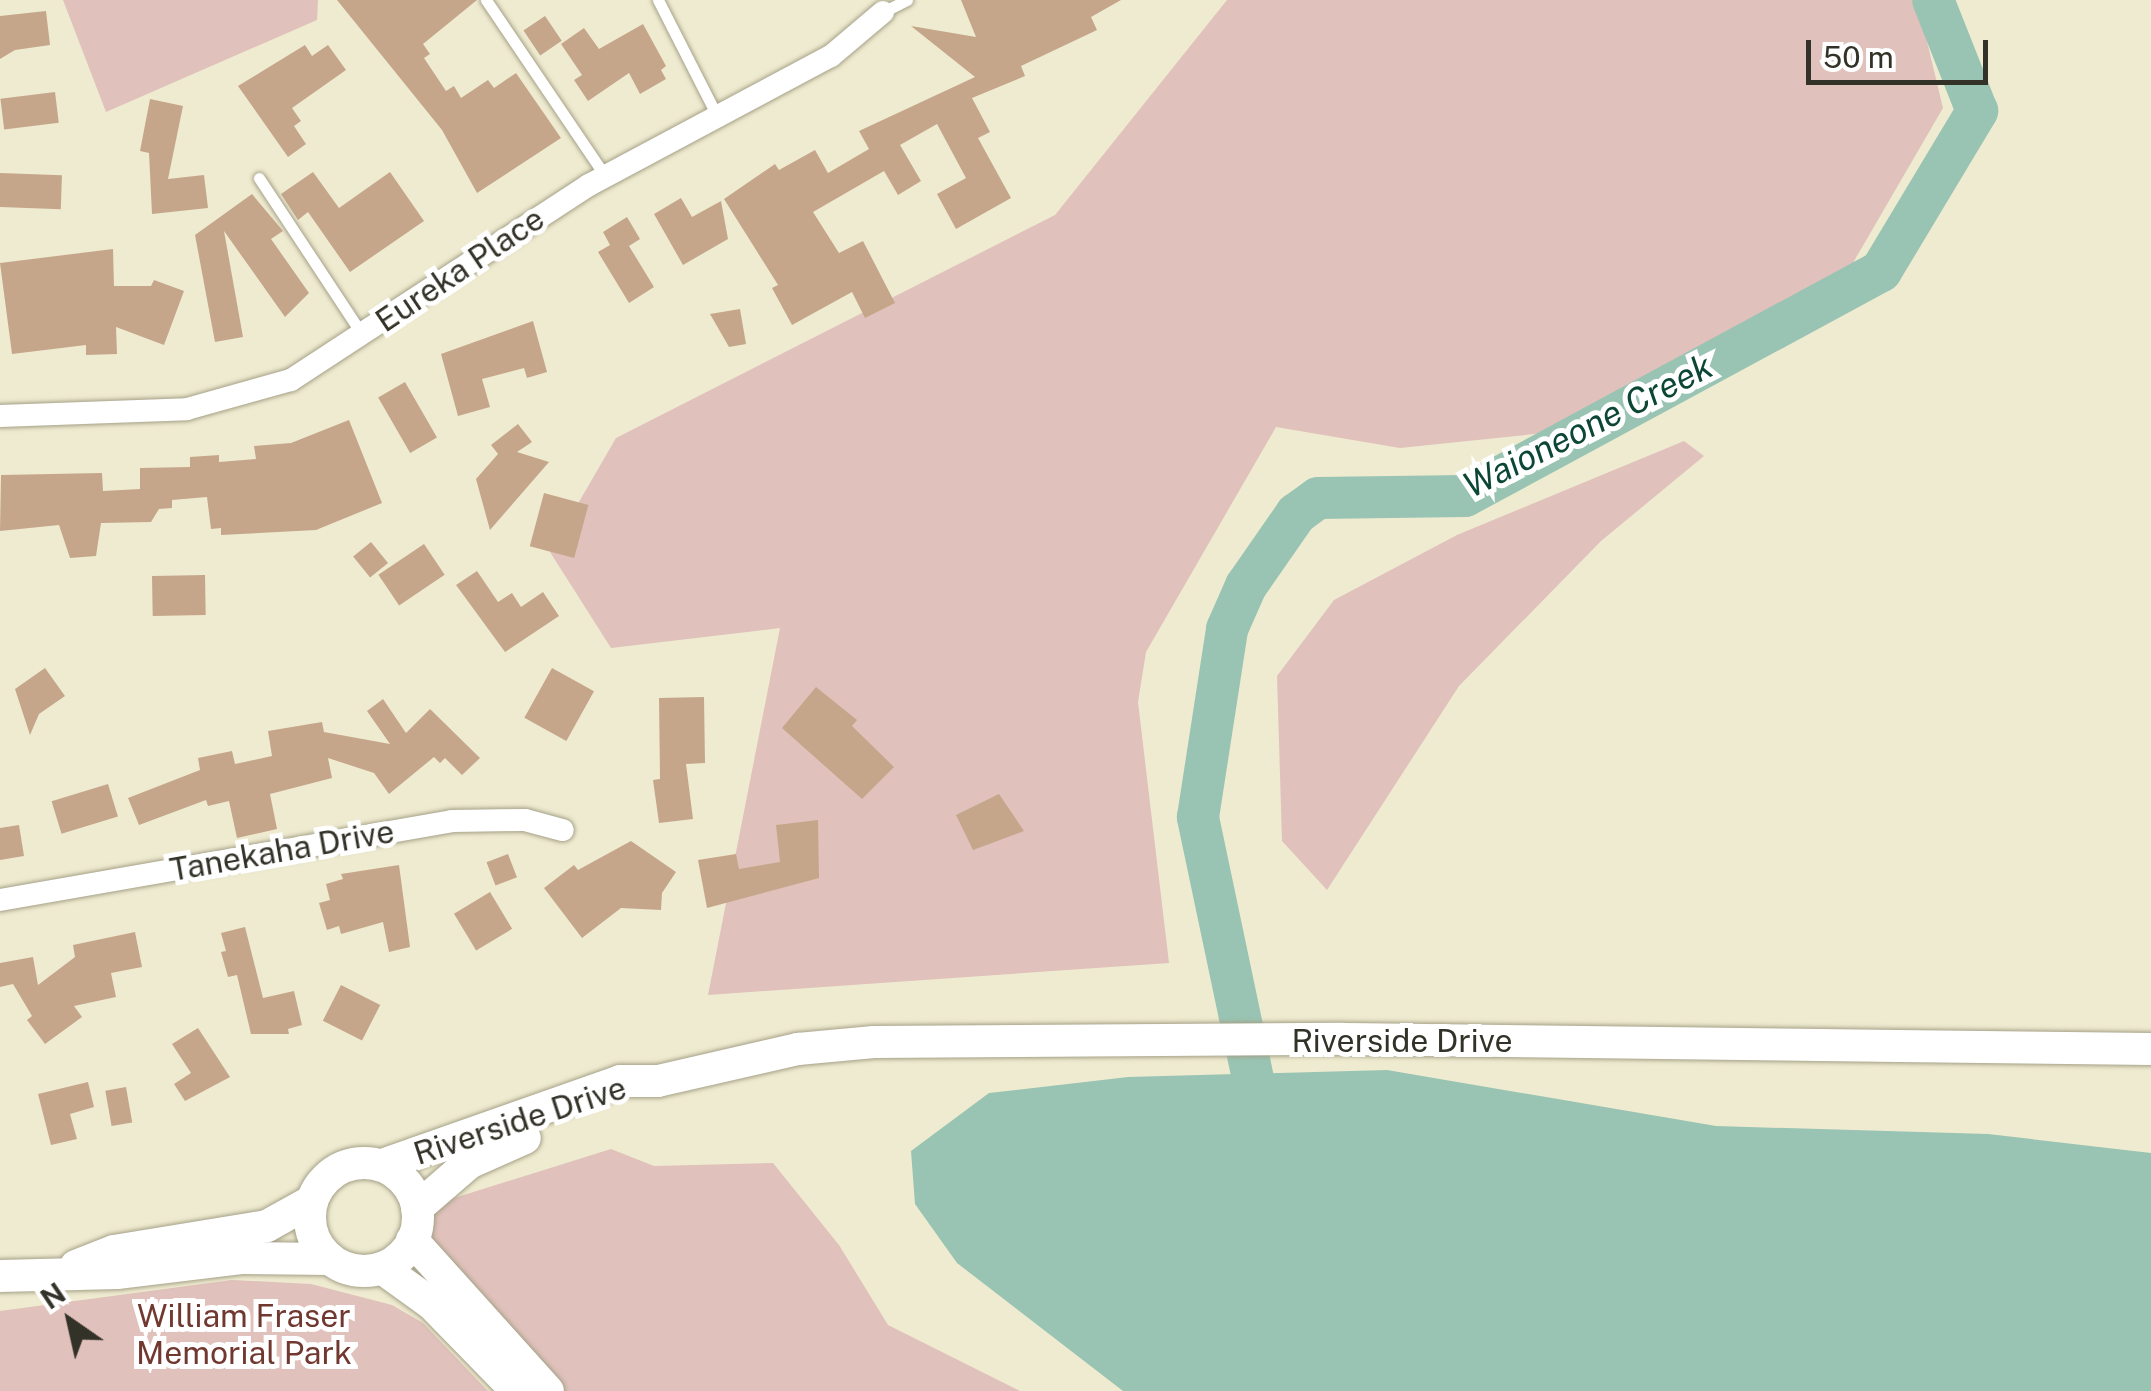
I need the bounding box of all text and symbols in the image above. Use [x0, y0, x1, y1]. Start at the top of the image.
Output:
scale bar [1811, 20, 1994, 82]
text: 50 m [1823, 39, 1894, 75]
street label: Eureka Place [369, 200, 551, 340]
water label: Waioneone Creek [1456, 345, 1720, 507]
street label: Tanekaha Drive [167, 812, 397, 890]
street label: Riverside Drive [1291, 1022, 1513, 1060]
street label: Riverside Drive [409, 1069, 631, 1173]
north arrow [20, 1271, 120, 1371]
text: N [35, 1276, 71, 1316]
park label: William Fraser Memorial Park [136, 1298, 352, 1373]

